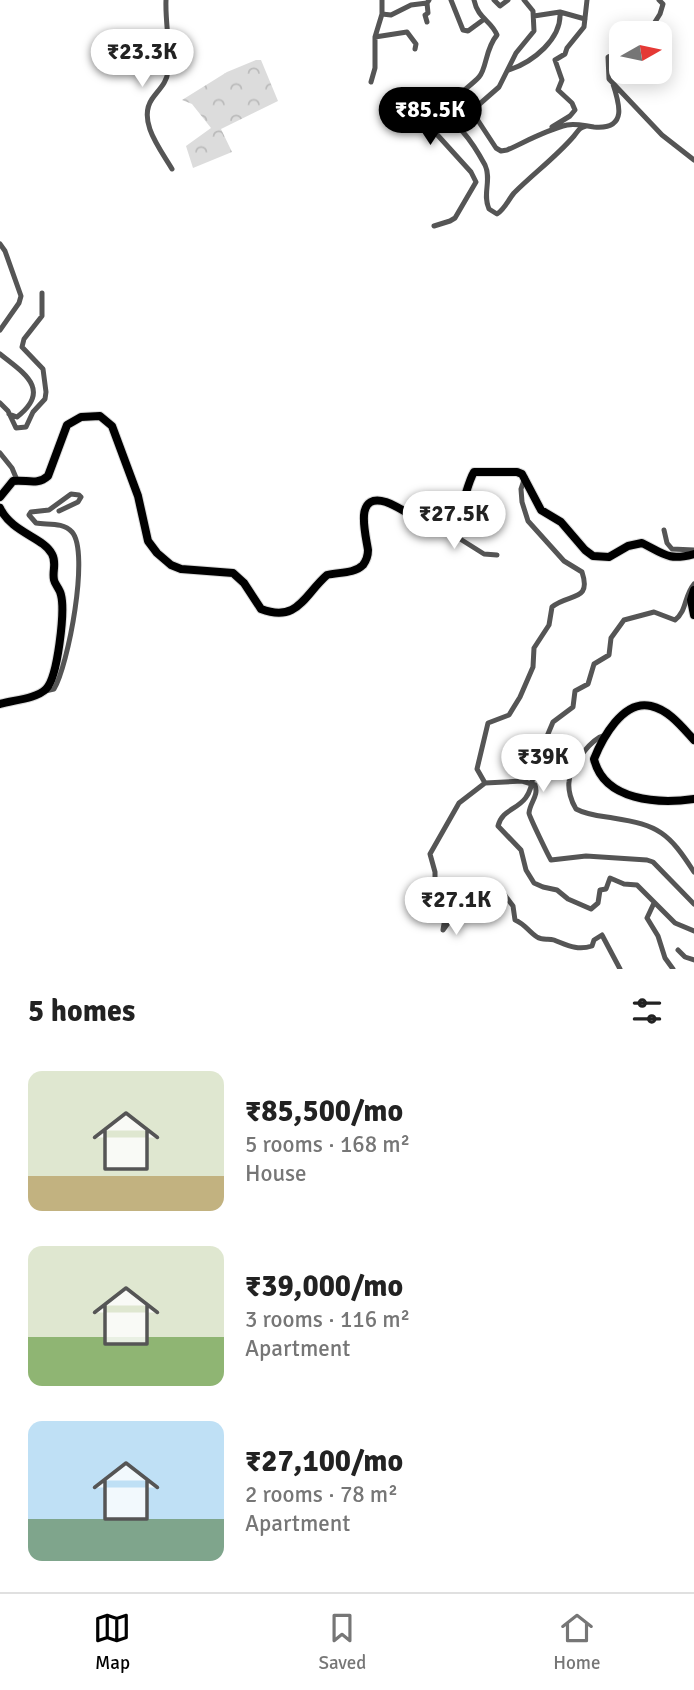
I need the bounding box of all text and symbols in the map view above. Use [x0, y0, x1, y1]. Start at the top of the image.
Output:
north arrow [609, 21, 672, 84]
map controls [609, 21, 672, 84]
pin: ₹23.3K [85, 29, 199, 89]
text: ₹23.3K [107, 37, 177, 66]
pin: ₹85.5K [373, 88, 487, 147]
text: ₹85.5K [395, 95, 465, 124]
pin: ₹27.5K [397, 491, 511, 551]
text: ₹27.5K [419, 499, 489, 528]
pin: ₹39K [502, 734, 584, 794]
text: ₹39K [517, 742, 569, 771]
pin: ₹27.1K [399, 878, 513, 937]
text: ₹27.1K [421, 885, 491, 914]
icon: filters [628, 992, 666, 1030]
text: 5 homes [28, 993, 135, 1030]
text: ₹85,500/mo [245, 1093, 403, 1130]
icon: home [84, 1099, 168, 1183]
text: 5 rooms · 168 m² [245, 1130, 410, 1159]
text: House [245, 1159, 307, 1188]
text: ₹39,000/mo [245, 1268, 403, 1305]
icon: home [84, 1274, 168, 1358]
text: 3 rooms · 116 m² [245, 1305, 410, 1334]
text: Apartment [245, 1334, 350, 1363]
text: ₹27,100/mo [245, 1443, 403, 1480]
icon: home [84, 1449, 168, 1533]
text: 2 rooms · 78 m² [245, 1480, 398, 1509]
text: Apartment [245, 1509, 350, 1538]
tab: Map [93, 1609, 131, 1675]
tab: Saved [318, 1609, 366, 1675]
tab: Home [553, 1609, 601, 1675]

